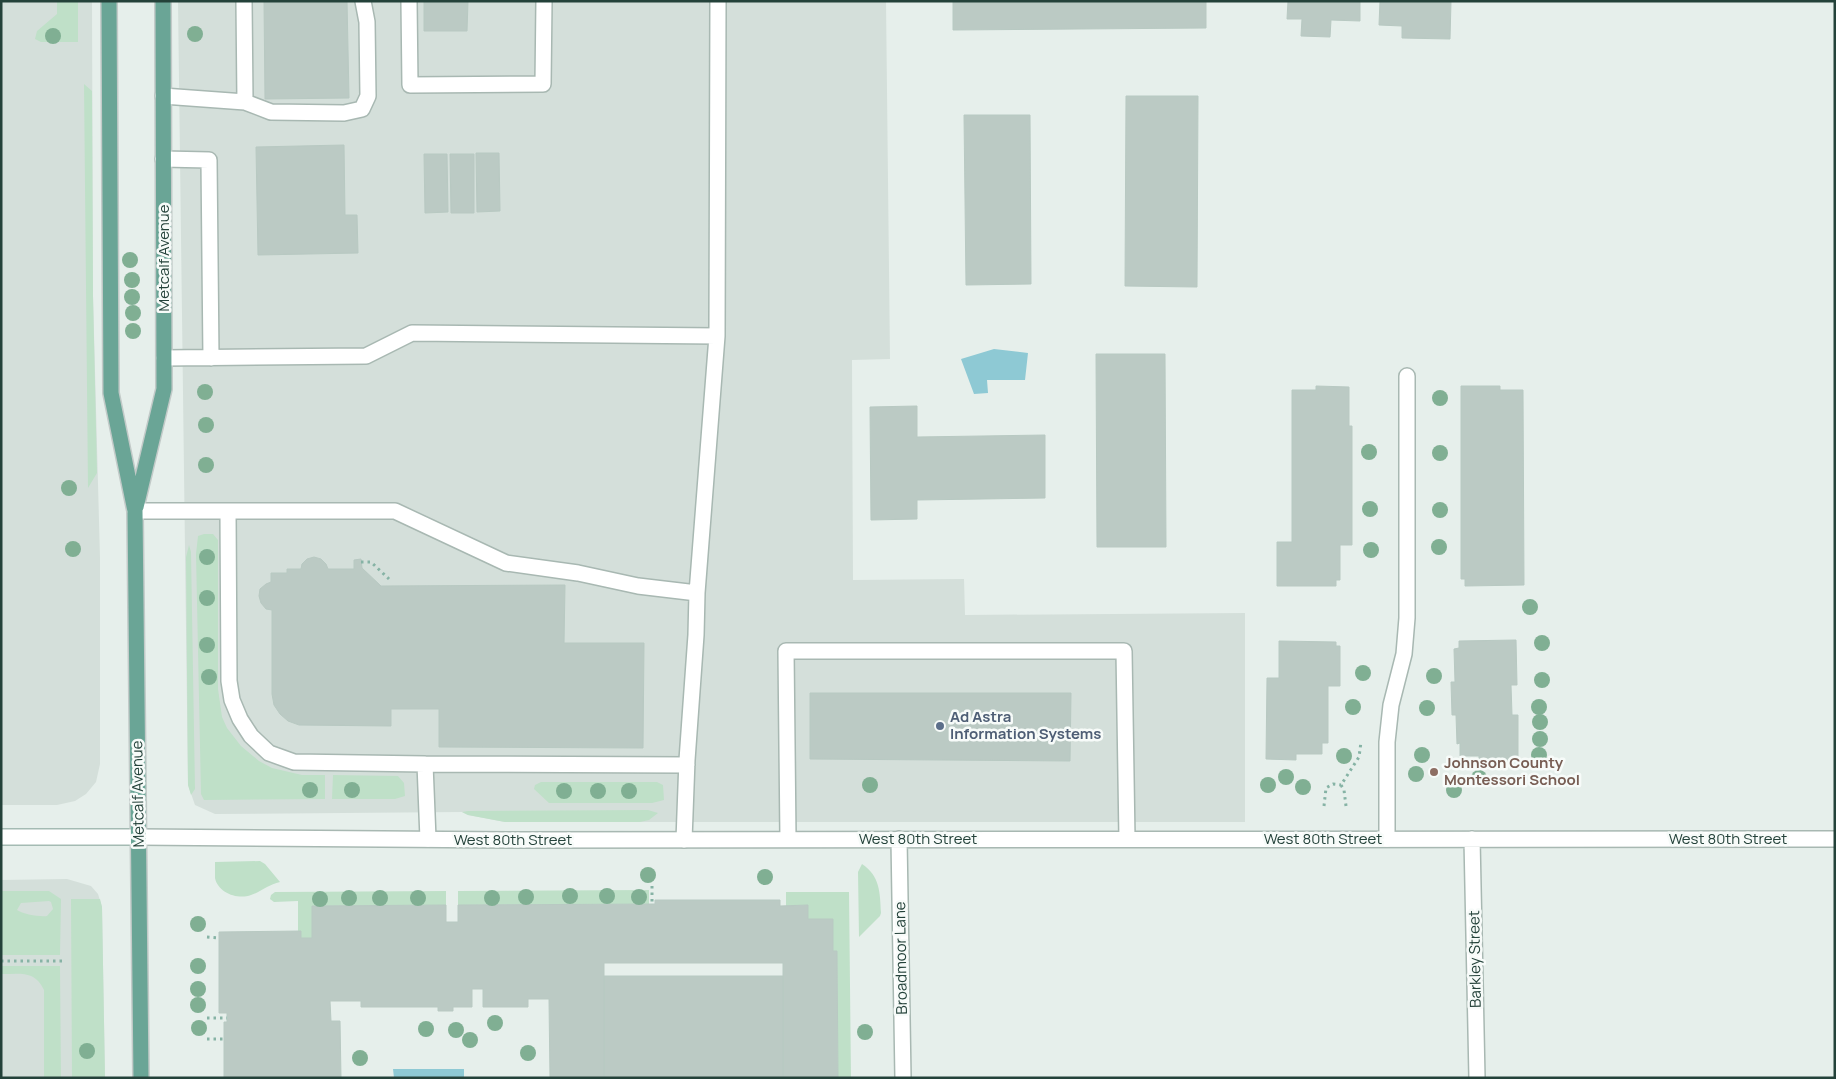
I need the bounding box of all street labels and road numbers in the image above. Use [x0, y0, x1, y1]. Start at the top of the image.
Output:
street label: Metcalf Avenue [153, 204, 174, 311]
street label: Metcalf Avenue [126, 740, 149, 848]
street label: West 80th Street [859, 828, 977, 849]
street label: West 80th Street [1264, 828, 1382, 849]
street label: West 80th Street [1669, 828, 1787, 849]
street label: West 80th Street [454, 829, 572, 850]
street label: Broadmoor Lane [889, 901, 912, 1015]
street label: Barkley Street [1463, 910, 1486, 1008]

